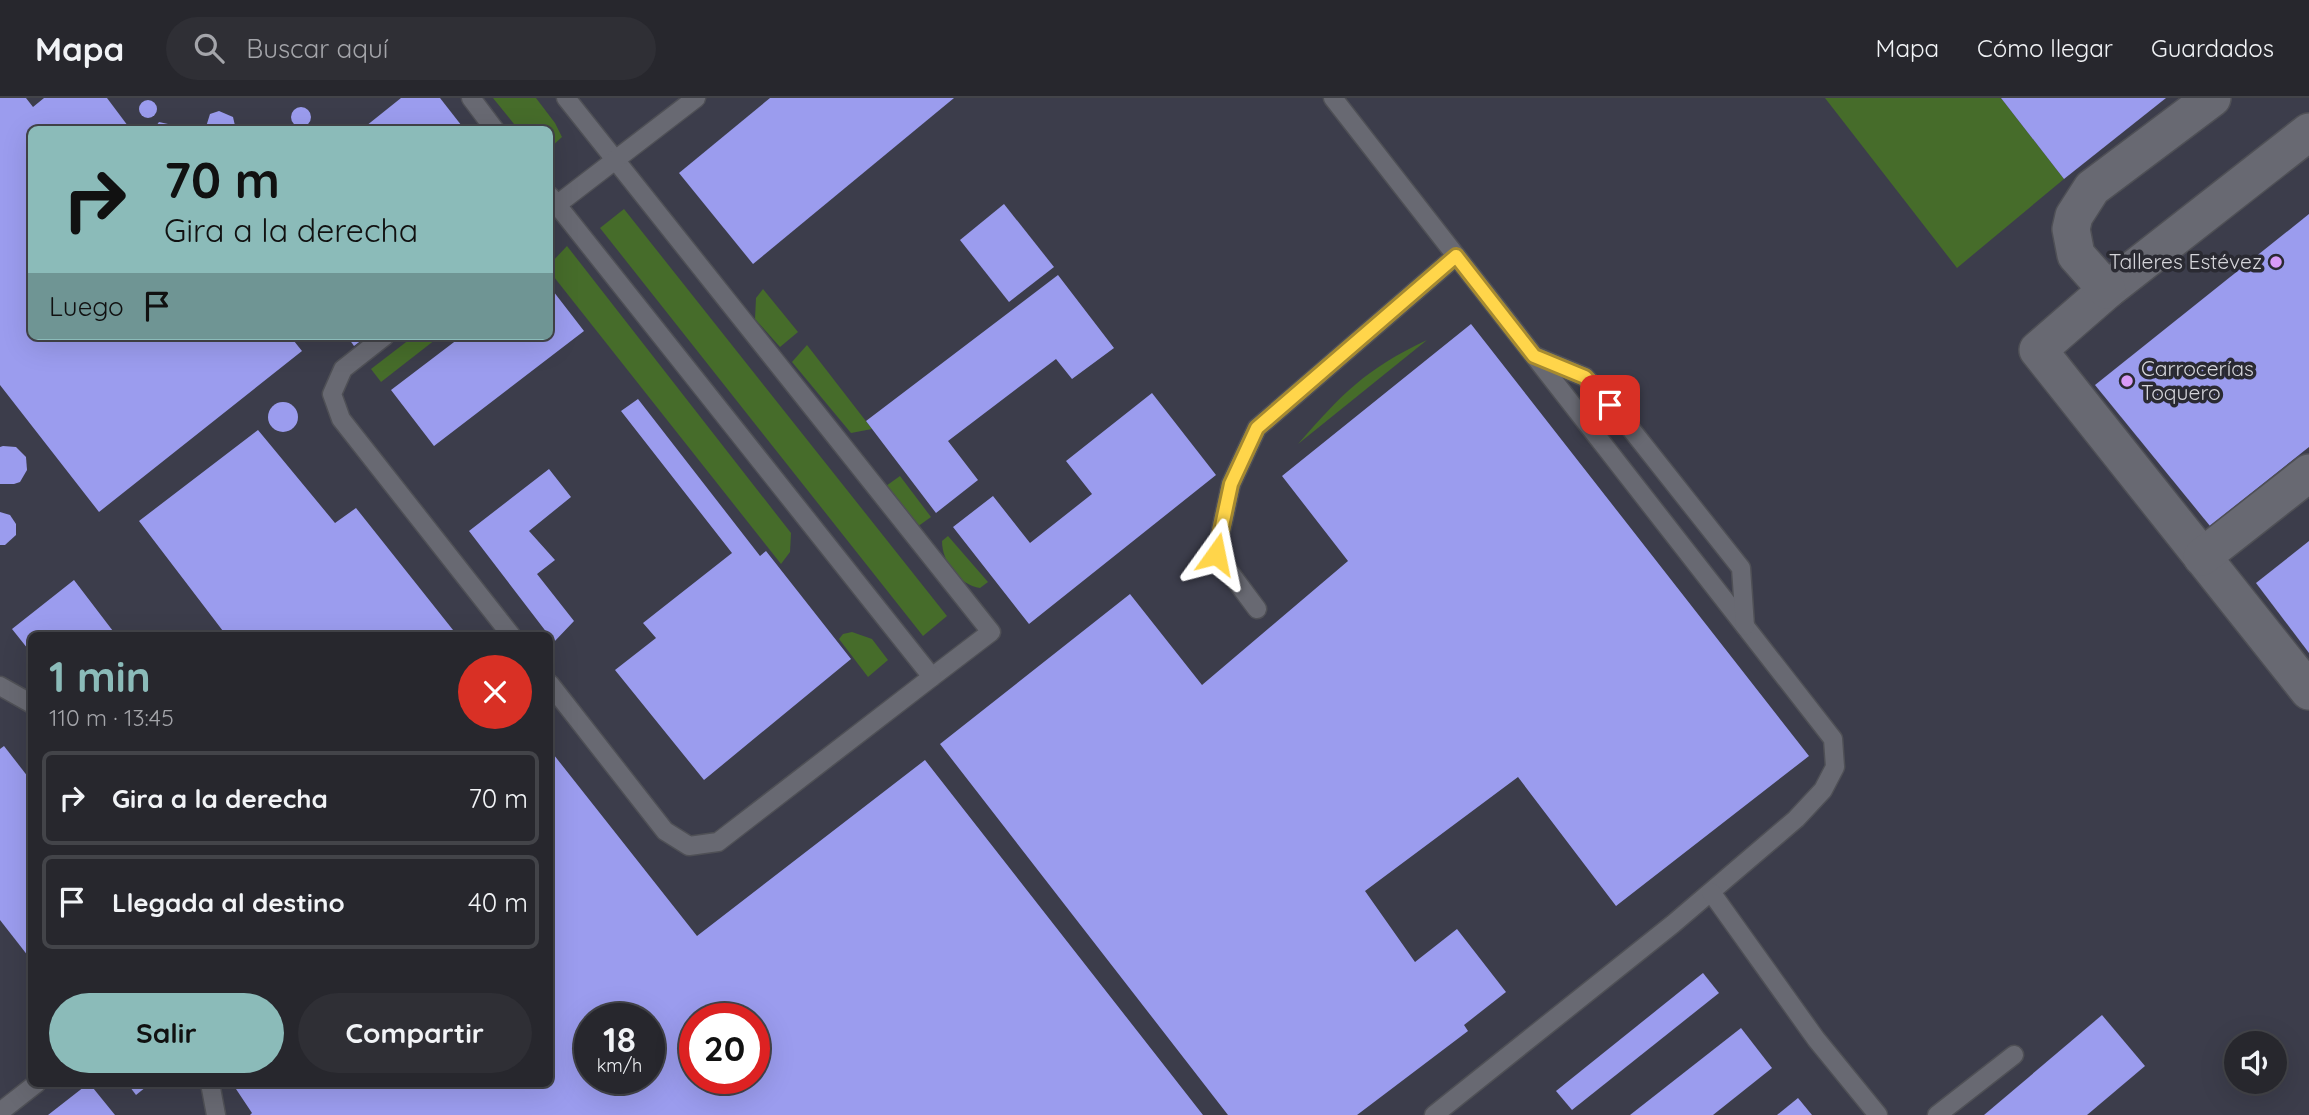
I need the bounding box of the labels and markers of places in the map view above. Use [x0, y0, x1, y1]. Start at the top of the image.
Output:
place label: Talleres Estévez [2109, 248, 2262, 274]
marker: Talleres Estévez [2268, 254, 2284, 270]
place label: Carrocerías Toquero [2141, 355, 2254, 405]
marker: Carrocerías Toquero [2119, 373, 2135, 389]
pin [1580, 375, 1640, 435]

